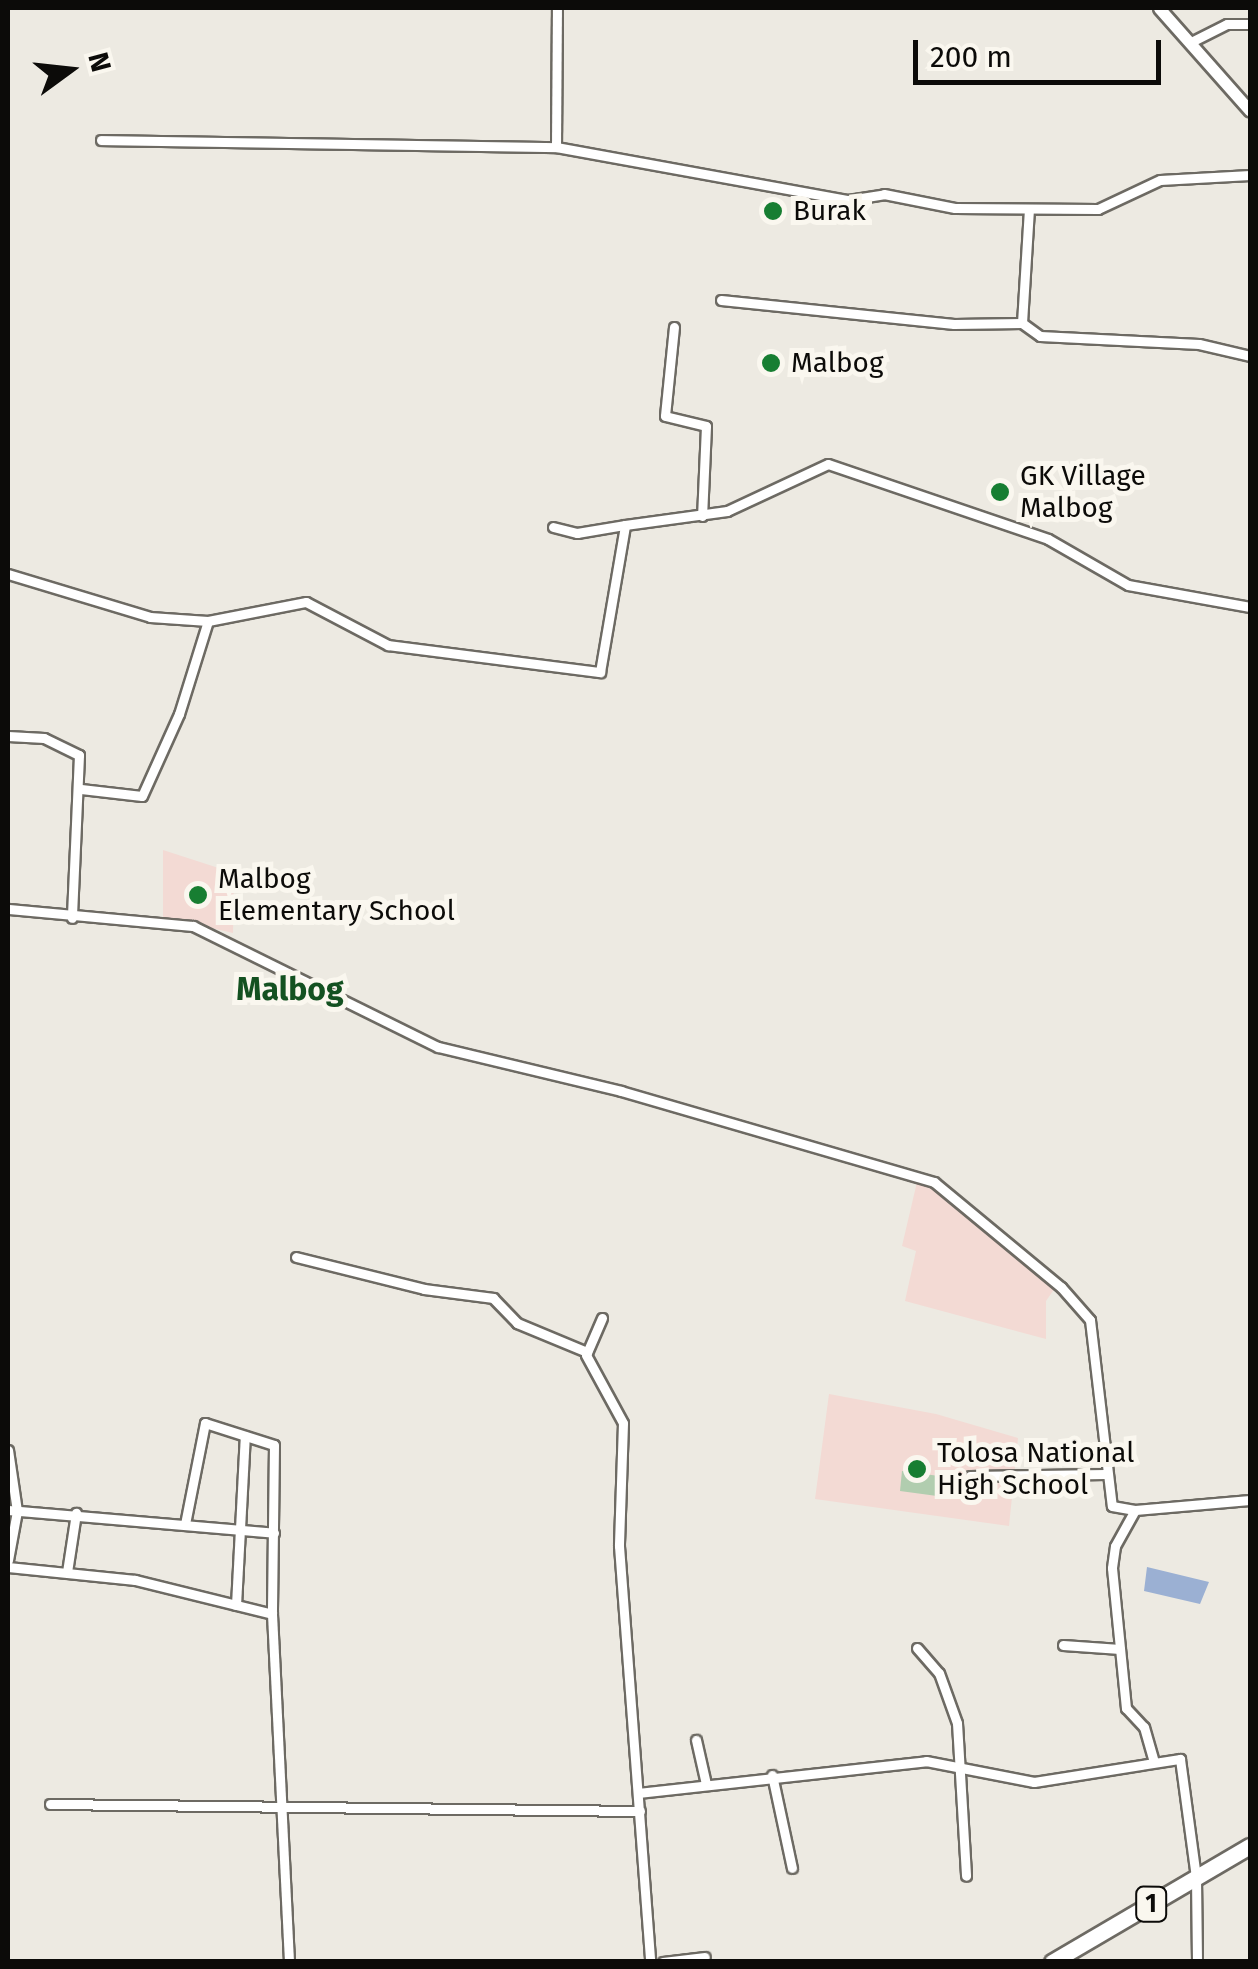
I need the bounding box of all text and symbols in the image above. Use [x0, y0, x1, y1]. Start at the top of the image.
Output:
north arrow [20, 20, 120, 120]
scale bar [918, 20, 1166, 82]
text: 200 m [930, 39, 1012, 75]
text: N [81, 49, 118, 75]
place label: Burak [793, 194, 866, 228]
marker: Burak [762, 200, 784, 222]
place label: Malbog [791, 346, 883, 380]
marker: Malbog [760, 352, 782, 374]
place label: GK Village Malbog [1020, 459, 1146, 525]
marker: GK Village Malbog [989, 481, 1011, 503]
place label: Malbog Elementary School [218, 862, 455, 928]
marker: Malbog Elementary School [187, 884, 209, 906]
district label: Malbog [236, 970, 344, 1008]
place label: Tolosa National High School [937, 1436, 1134, 1502]
marker: Tolosa National High School [906, 1458, 928, 1480]
road number: 1 [1134, 1884, 1168, 1924]

